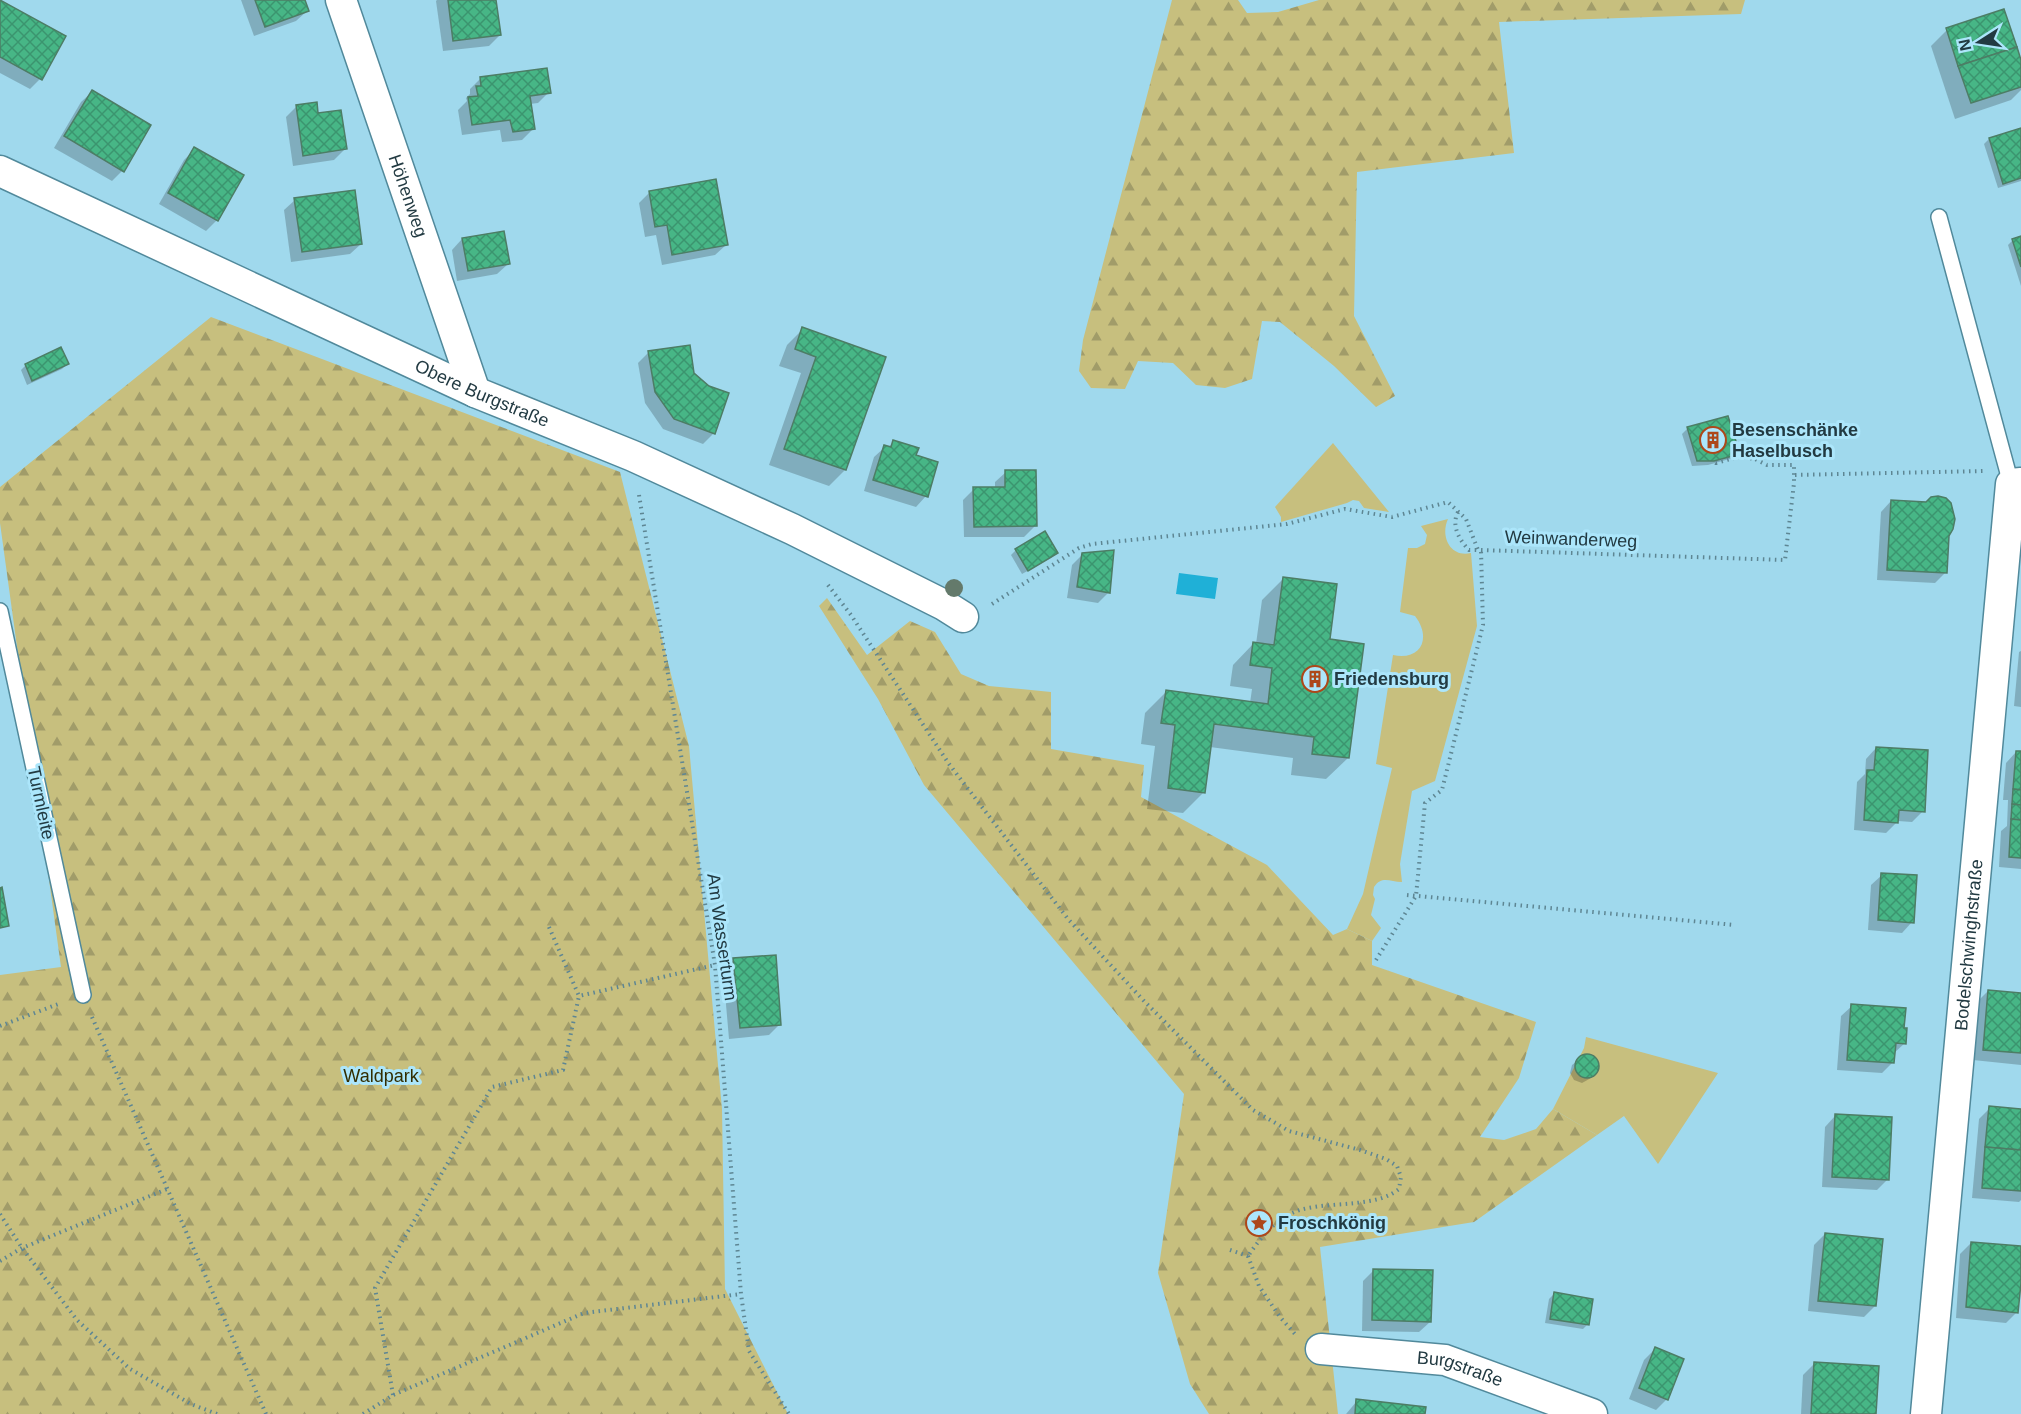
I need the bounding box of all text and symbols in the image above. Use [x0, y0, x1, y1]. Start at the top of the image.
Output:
north arrow [1949, 12, 2009, 72]
text: N [1955, 38, 1974, 52]
street label: Höhenweg [385, 152, 431, 240]
street label: Obere Burgstraße [412, 356, 552, 431]
place label: Besenschänke Haselbusch [1732, 420, 1858, 461]
building icon: Besenschänke Haselbusch [1698, 425, 1728, 455]
street label: Weinwanderweg [1504, 527, 1638, 551]
building icon: Friedensburg [1300, 664, 1330, 694]
place label: Friedensburg [1334, 669, 1449, 689]
street label: Turmleite [23, 765, 59, 841]
street label: Bodelschwinghstraße [1951, 858, 1987, 1032]
street label: Am Wasserturm [703, 872, 741, 1002]
park label: Waldpark [343, 1066, 420, 1086]
place icon: Froschkönig [1244, 1208, 1274, 1238]
place label: Froschkönig [1278, 1213, 1386, 1233]
street label: Burgstraße [1416, 1348, 1506, 1390]

